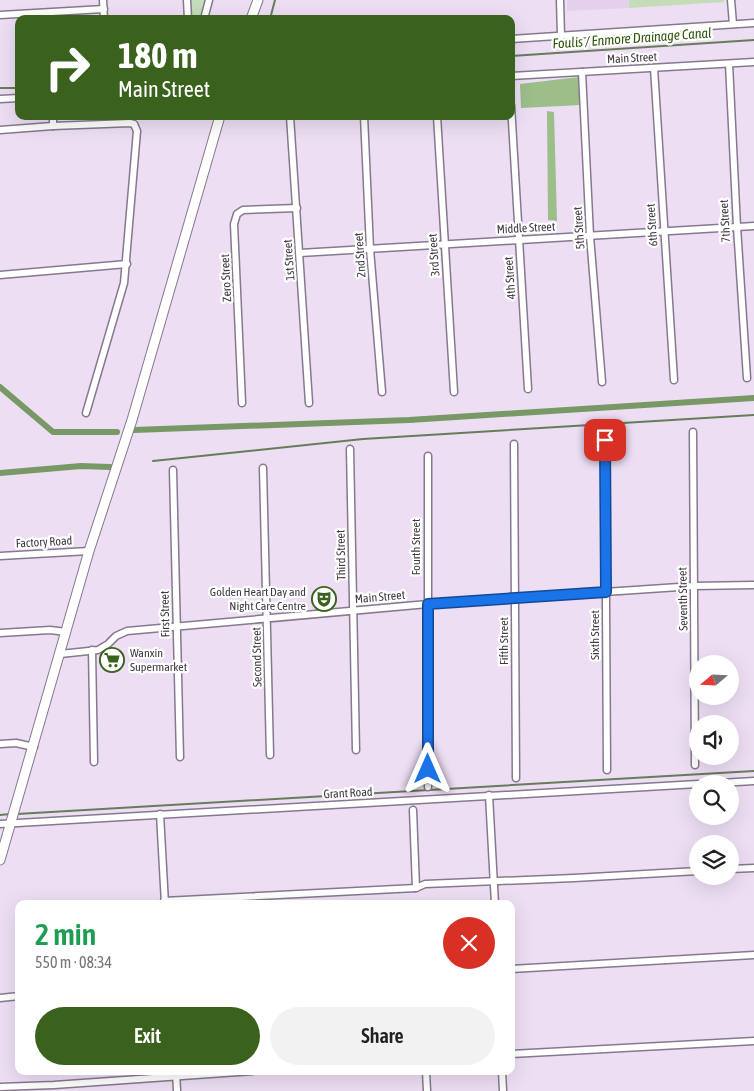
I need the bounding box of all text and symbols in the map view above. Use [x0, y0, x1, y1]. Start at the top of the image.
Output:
water label: Foulis / Enmore Drainage Canal [552, 24, 712, 52]
icon: right [35, 35, 100, 100]
text: 180 m [118, 35, 197, 75]
street label: Main Street [607, 50, 658, 66]
text: Main Street [118, 76, 210, 102]
street label: 7th Street [717, 199, 733, 243]
street label: 6th Street [643, 203, 660, 247]
street label: 5th Street [570, 206, 587, 250]
street label: Middle Street [496, 219, 556, 237]
street label: 2nd Street [351, 231, 369, 278]
street label: 3rd Street [425, 233, 442, 277]
street label: 1st Street [281, 238, 297, 281]
street label: Zero Street [218, 253, 234, 302]
street label: 4th Street [501, 256, 518, 300]
pin [584, 419, 626, 461]
icon: arrive [591, 426, 619, 454]
street label: Fourth Street [409, 518, 423, 575]
street label: Third Street [334, 529, 348, 581]
street label: Factory Road [15, 534, 73, 550]
street label: Seventh Street [675, 566, 691, 631]
place label: Golden Heart Day and Night Care Centre [210, 585, 306, 613]
theatre icon: Golden Heart Day and Night Care Centre [311, 586, 337, 612]
street label: Main Street [354, 588, 406, 606]
street label: First Street [158, 590, 172, 638]
street label: Sixth Street [588, 610, 602, 660]
street label: Fifth Street [497, 616, 511, 665]
street label: Second Street [249, 626, 265, 687]
place label: Wanxin Supermarket [130, 646, 188, 674]
supermarket icon: Wanxin Supermarket [99, 647, 125, 673]
north arrow [689, 655, 739, 705]
map controls [689, 655, 739, 885]
button: sound [689, 715, 739, 765]
position arrow [401, 742, 453, 794]
button: search [689, 775, 739, 825]
street label: Grant Road [323, 785, 373, 801]
button: layers [689, 835, 739, 885]
text: 2 min [35, 917, 96, 951]
button: close [443, 917, 495, 969]
text: 550 m · 08:34 [35, 953, 112, 971]
button: Exit [35, 1007, 260, 1065]
button: Share [270, 1007, 495, 1065]

